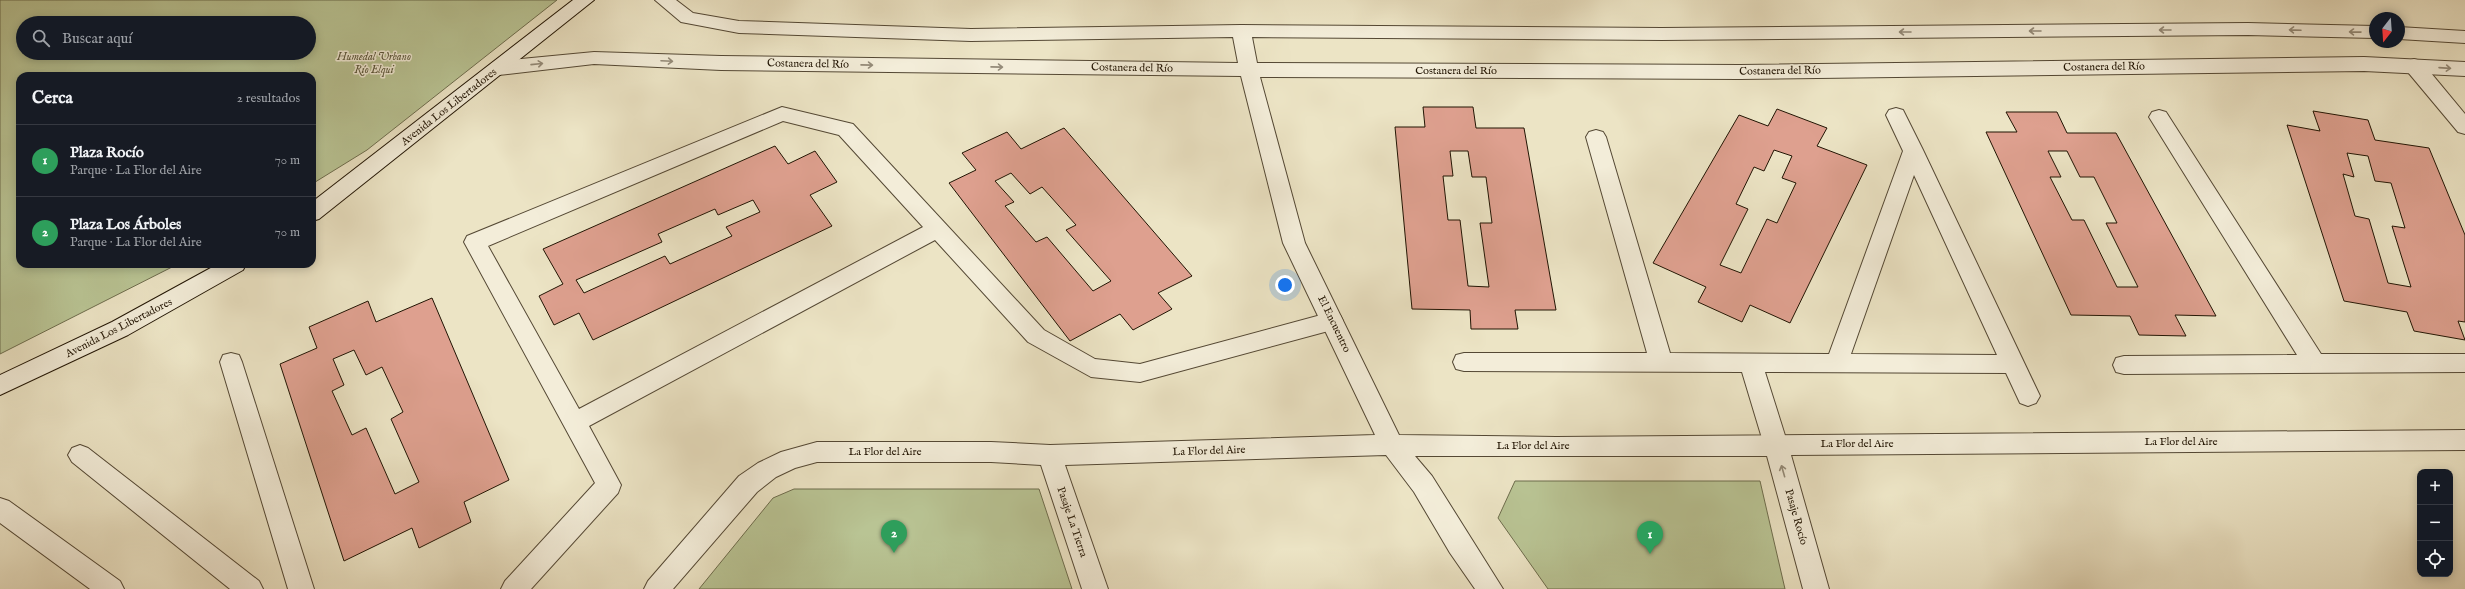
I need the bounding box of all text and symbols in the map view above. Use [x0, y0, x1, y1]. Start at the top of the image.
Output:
north arrow [2369, 12, 2405, 48]
search box [16, 16, 316, 60]
one-way arrow [2159, 26, 2172, 34]
one-way arrow [2289, 26, 2302, 34]
icon: search [30, 27, 52, 49]
one-way arrow [2029, 27, 2042, 35]
one-way arrow [1899, 28, 1912, 36]
one-way arrow [2349, 28, 2362, 36]
text: Buscar aquí [62, 29, 132, 48]
park label: Humedal Urbano Río Elqui [336, 50, 411, 77]
street label: Costanera del Río [767, 56, 849, 72]
one-way arrow [660, 57, 673, 65]
street label: Costanera del Río [2063, 59, 2145, 75]
one-way arrow [530, 60, 543, 68]
street label: Costanera del Río [1091, 60, 1173, 76]
one-way arrow [860, 61, 873, 69]
one-way arrow [990, 63, 1003, 70]
street label: Costanera del Río [1739, 63, 1821, 79]
street label: Costanera del Río [1415, 64, 1497, 78]
one-way arrow [2438, 64, 2451, 71]
street label: Avenida Los Libertadores [397, 65, 500, 149]
text: Cerca [32, 88, 73, 109]
text: 2 resultados [237, 90, 300, 107]
text: Plaza Rocío [70, 143, 144, 162]
text: 1 [43, 152, 47, 169]
text: 70 m [275, 152, 300, 169]
text: Parque · La Flor del Aire [70, 162, 202, 179]
text: Plaza Los Árboles [70, 215, 181, 234]
text: 2 [42, 224, 48, 241]
text: 70 m [275, 224, 300, 241]
text: Parque · La Flor del Aire [70, 234, 202, 251]
your location [1275, 275, 1295, 295]
street label: El Encuentro [1314, 293, 1354, 355]
street label: Avenida Los Libertadores [62, 295, 175, 361]
street label: La Flor del Aire [2144, 435, 2218, 449]
street label: La Flor del Aire [1820, 437, 1894, 451]
street label: La Flor del Aire [1496, 439, 1570, 453]
street label: La Flor del Aire [1172, 443, 1246, 459]
street label: La Flor del Aire [848, 445, 922, 459]
one-way arrow [1779, 464, 1786, 477]
map controls [2417, 469, 2453, 577]
button: + [2417, 469, 2453, 505]
street label: Pasaje La Tierra [1053, 485, 1091, 559]
street label: Pasaje Rocío [1781, 487, 1811, 547]
button: − [2417, 505, 2453, 541]
pin: 2 [881, 520, 907, 553]
pin: 1 [1637, 521, 1663, 554]
button: locate [2417, 541, 2453, 577]

